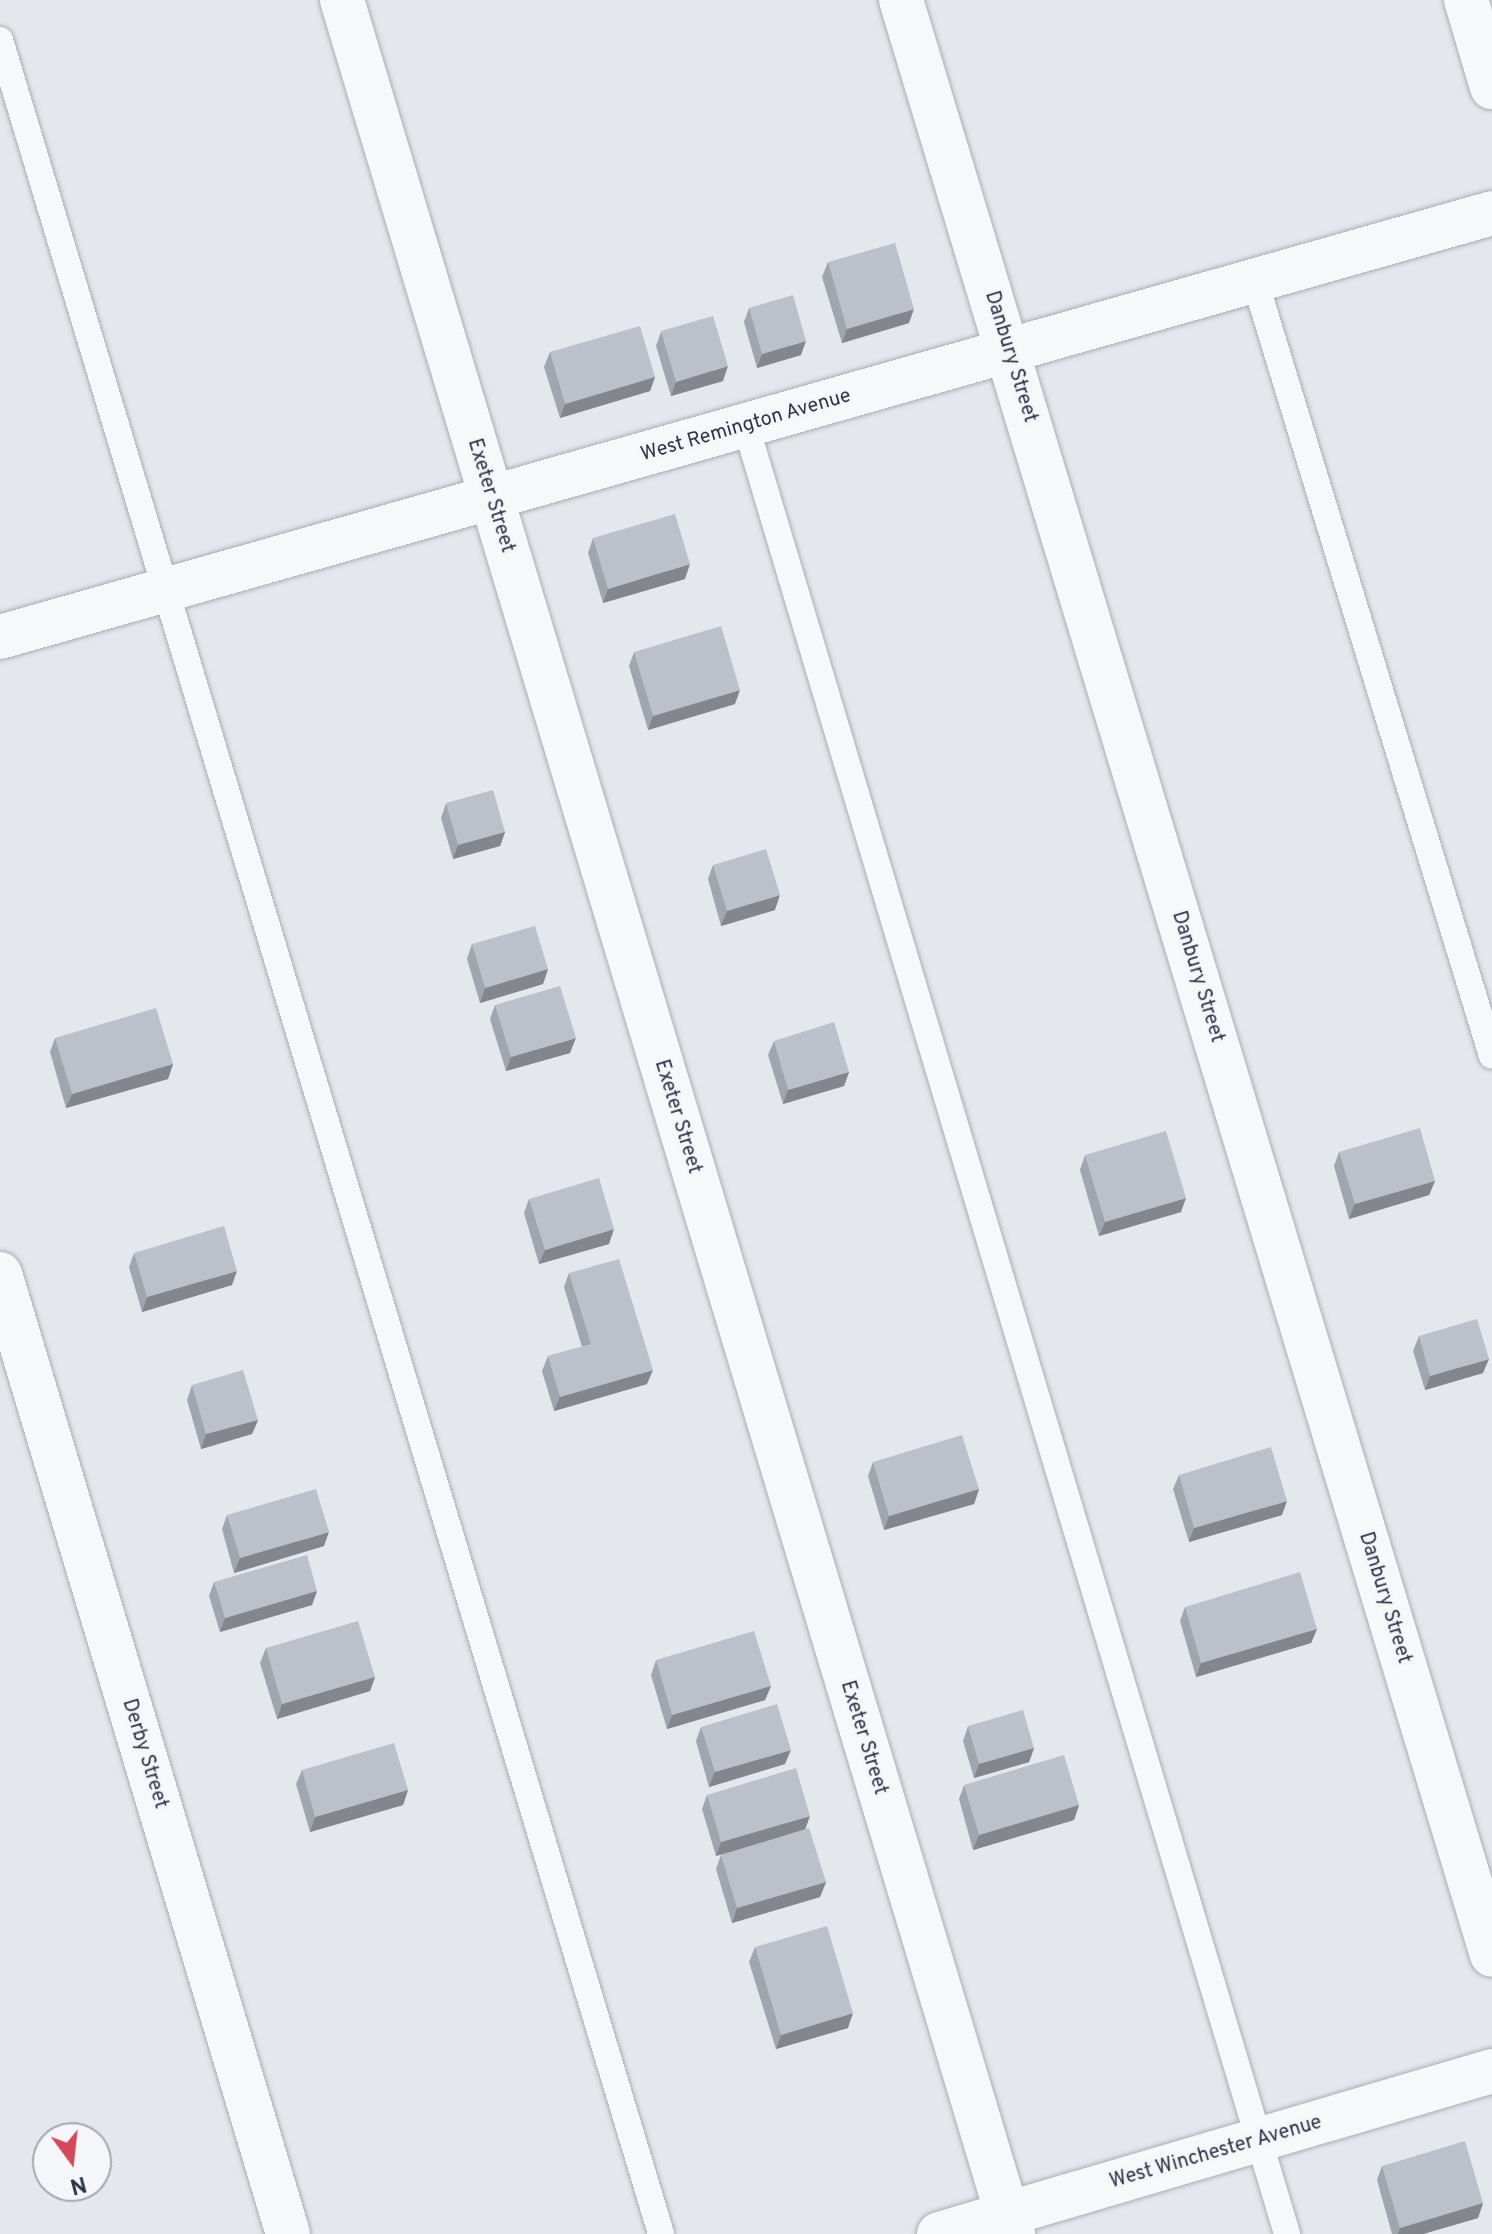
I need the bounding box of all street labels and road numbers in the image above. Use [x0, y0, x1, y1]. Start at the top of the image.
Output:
street label: Danbury Street [979, 288, 1041, 426]
street label: West Remington Avenue [638, 384, 854, 468]
street label: Exeter Street [461, 436, 519, 556]
street label: Danbury Street [1166, 908, 1228, 1046]
street label: Exeter Street [648, 1057, 706, 1177]
street label: Danbury Street [1353, 1529, 1415, 1667]
street label: Exeter Street [834, 1678, 892, 1798]
street label: Derby Street [116, 1696, 172, 1812]
street label: West Winchester Avenue [1107, 2111, 1325, 2195]

